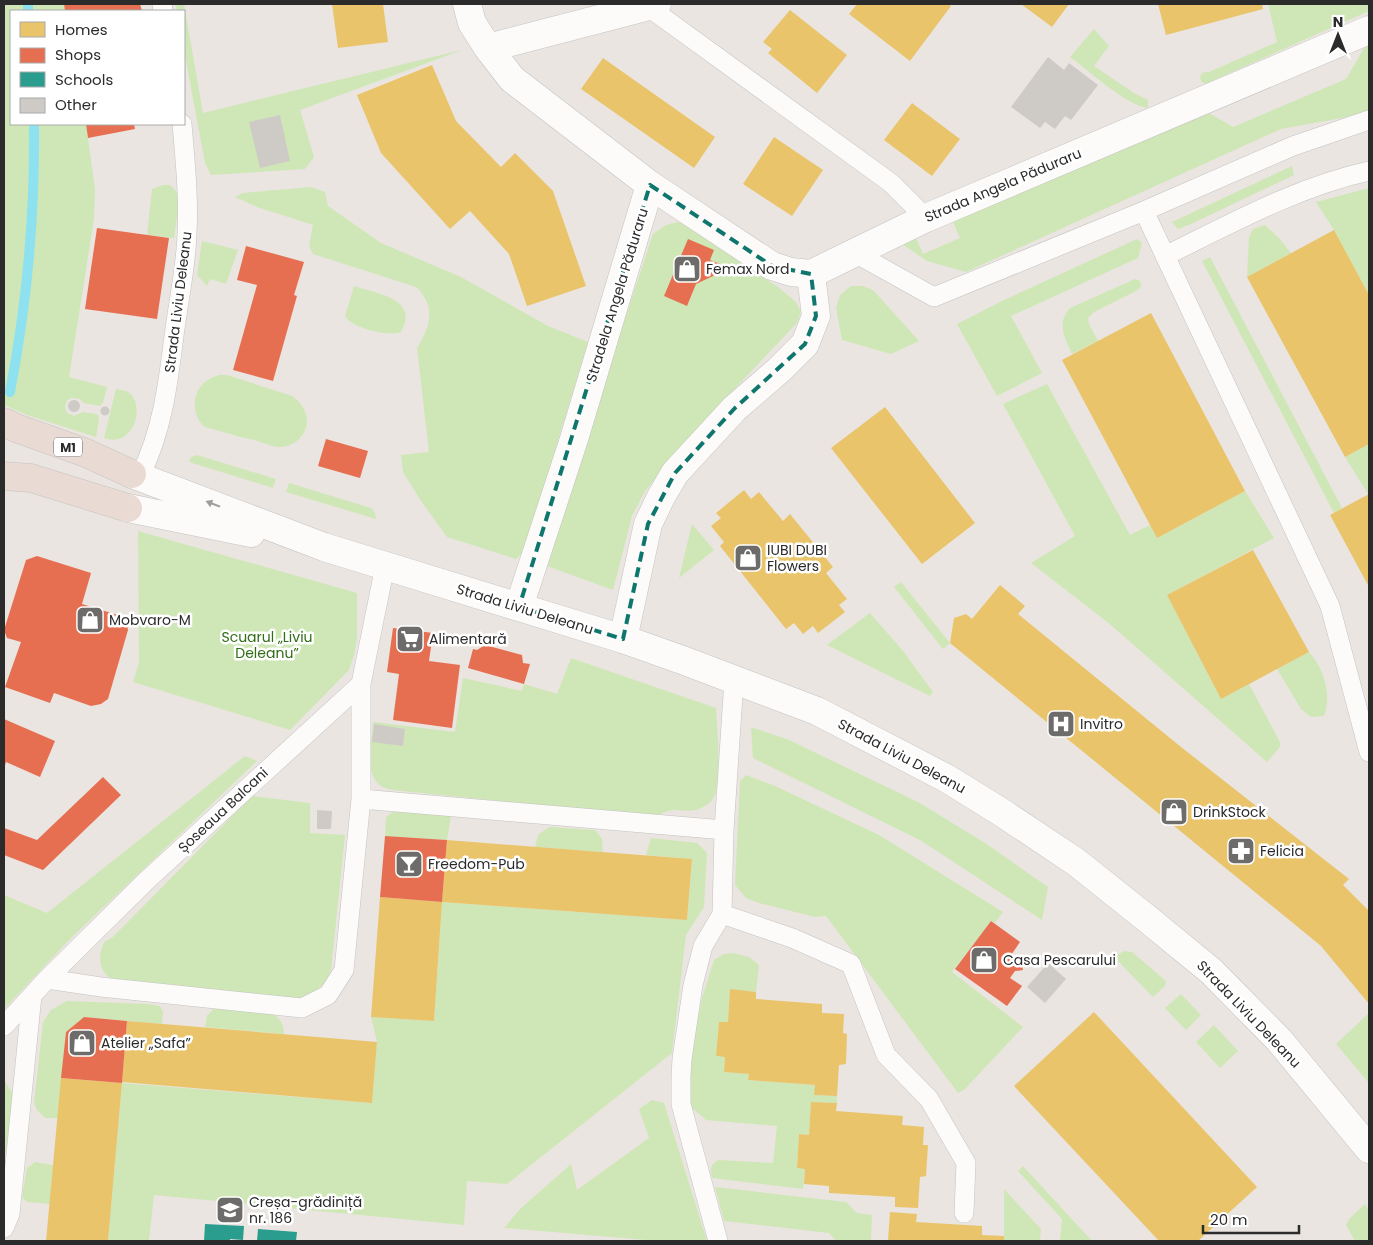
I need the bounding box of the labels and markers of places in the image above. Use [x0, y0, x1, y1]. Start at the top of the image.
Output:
shop icon: Femax Nord [672, 254, 702, 284]
place label: Femax Nord [706, 259, 790, 279]
place label: IUBI DUBI Flowers [767, 540, 827, 576]
shop icon: IUBI DUBI Flowers [733, 543, 763, 573]
shop icon: Mobvaro-M [75, 605, 105, 635]
place label: Mobvaro-M [109, 610, 191, 630]
supermarket icon: Alimentară [395, 624, 425, 654]
place label: Alimentară [429, 629, 507, 649]
hospital icon: Invitro [1046, 709, 1076, 739]
place label: Invitro [1080, 714, 1123, 734]
shop icon: DrinkStock [1159, 797, 1189, 827]
place label: DrinkStock [1193, 802, 1267, 822]
pharmacy icon: Felicia [1226, 836, 1256, 866]
place label: Felicia [1260, 841, 1304, 861]
bar icon: Freedom-Pub [394, 849, 424, 879]
place label: Freedom-Pub [428, 854, 525, 874]
shop icon: Casa Pescarului [969, 945, 999, 975]
place label: Casa Pescarului [1003, 950, 1116, 970]
shop icon: Atelier „Safa” [67, 1028, 97, 1058]
place label: Atelier „Safa” [101, 1033, 191, 1053]
place label: Creșa-grădiniță nr. 186 [249, 1192, 362, 1228]
school or university icon: Creșa-grădiniță nr. 186 [215, 1195, 245, 1225]

